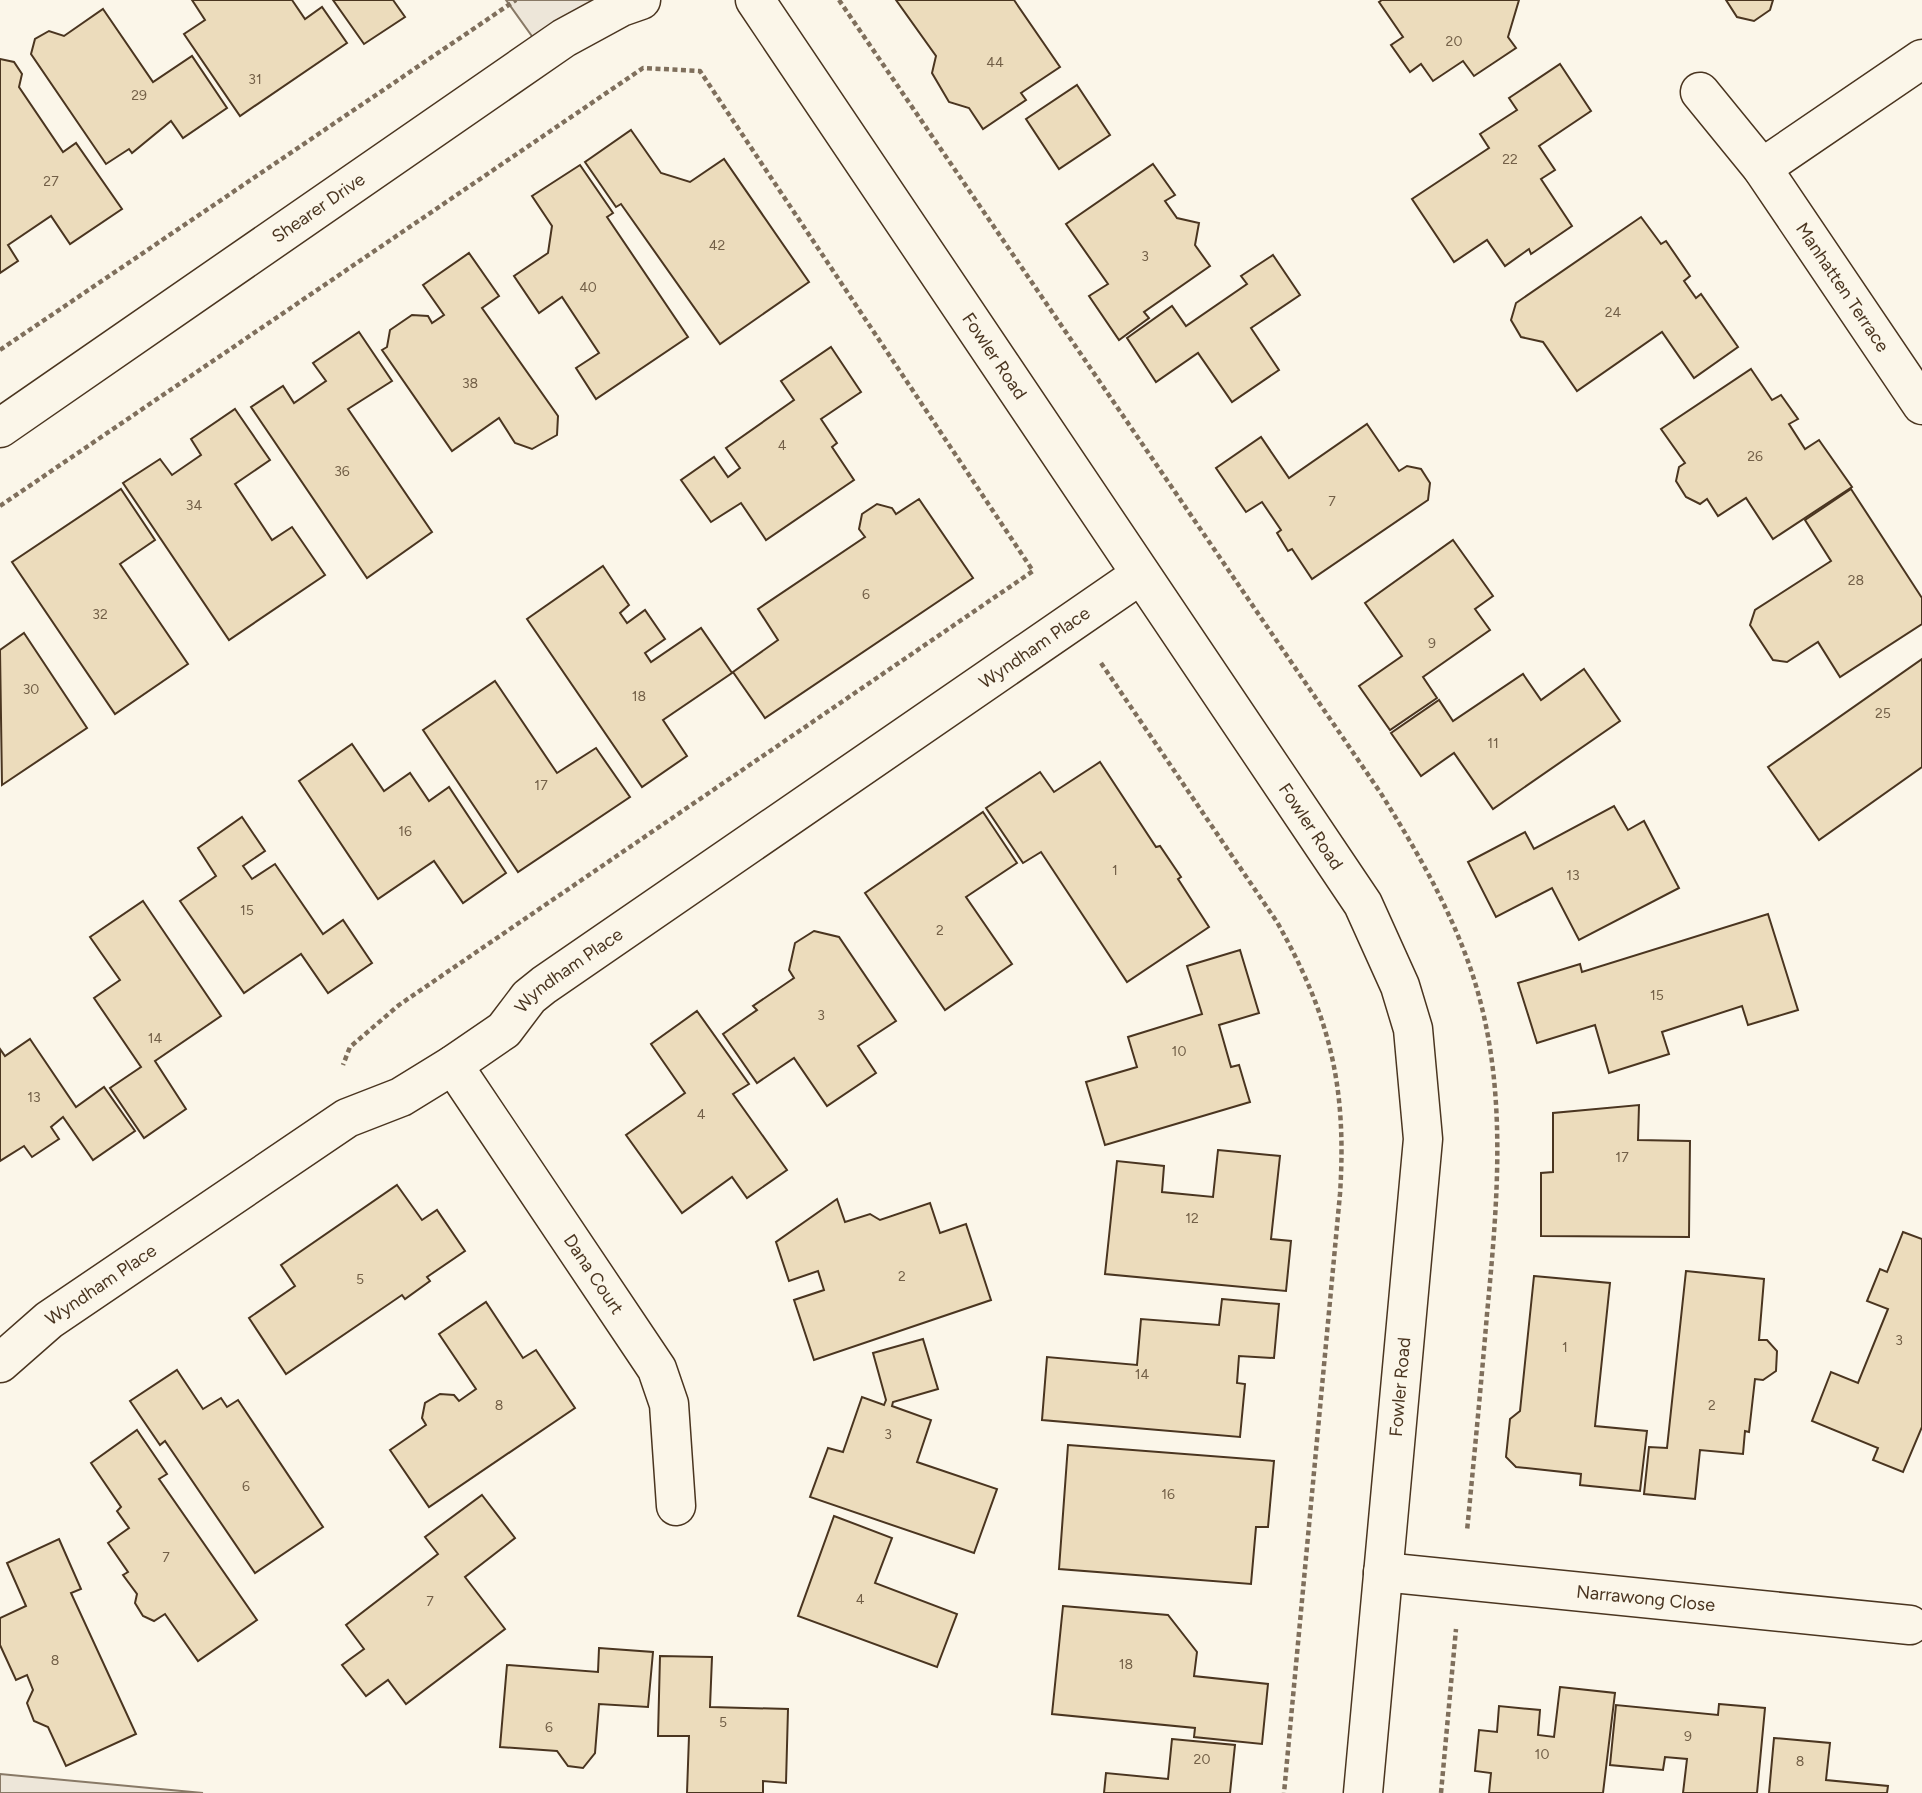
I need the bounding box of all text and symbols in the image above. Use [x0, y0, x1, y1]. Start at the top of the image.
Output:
house number: 20 [1446, 33, 1462, 50]
house number: 44 [986, 54, 1004, 71]
house number: 31 [248, 71, 262, 88]
house number: 29 [131, 87, 147, 104]
house number: 22 [1502, 151, 1518, 168]
street label: Shearer Drive [268, 168, 369, 248]
house number: 27 [43, 173, 59, 190]
street label: Manhatten Terrace [1791, 218, 1894, 356]
house number: 42 [709, 237, 725, 254]
house number: 3 [1141, 248, 1149, 265]
house number: 40 [579, 279, 597, 296]
house number: 24 [1605, 304, 1622, 321]
street label: Fowler Road [957, 308, 1031, 404]
house number: 38 [462, 375, 478, 392]
house number: 4 [778, 437, 787, 454]
house number: 26 [1747, 448, 1763, 465]
house number: 36 [334, 463, 350, 480]
house number: 7 [1328, 493, 1336, 510]
house number: 34 [186, 497, 202, 514]
house number: 28 [1848, 572, 1864, 589]
house number: 6 [862, 586, 870, 603]
street label: Wyndham Place [975, 602, 1094, 693]
house number: 32 [92, 606, 108, 623]
house number: 9 [1428, 635, 1436, 652]
house number: 30 [23, 681, 39, 698]
house number: 18 [632, 688, 646, 705]
house number: 25 [1875, 705, 1891, 722]
house number: 11 [1487, 735, 1499, 752]
house number: 17 [534, 777, 548, 794]
street label: Fowler Road [1274, 779, 1348, 874]
house number: 16 [398, 823, 412, 840]
house number: 1 [1112, 862, 1118, 879]
house number: 13 [1566, 867, 1580, 884]
house number: 15 [240, 902, 254, 919]
house number: 2 [936, 922, 944, 939]
street label: Wyndham Place [510, 923, 627, 1017]
house number: 15 [1650, 987, 1664, 1004]
house number: 3 [817, 1007, 825, 1024]
house number: 14 [148, 1030, 163, 1047]
house number: 10 [1172, 1043, 1186, 1060]
house number: 13 [27, 1089, 41, 1106]
house number: 4 [697, 1106, 706, 1123]
house number: 17 [1615, 1149, 1629, 1166]
house number: 12 [1185, 1210, 1199, 1227]
street label: Dana Court [559, 1230, 628, 1319]
street label: Wyndham Place [41, 1239, 161, 1330]
house number: 2 [898, 1268, 906, 1285]
house number: 5 [356, 1271, 364, 1288]
house number: 3 [1895, 1332, 1903, 1349]
street label: Fowler Road [1385, 1336, 1415, 1438]
house number: 1 [1562, 1339, 1568, 1356]
house number: 14 [1135, 1366, 1150, 1383]
house number: 8 [495, 1397, 503, 1414]
house number: 2 [1708, 1397, 1716, 1414]
house number: 3 [884, 1426, 892, 1443]
house number: 6 [242, 1478, 250, 1495]
house number: 16 [1161, 1486, 1175, 1503]
house number: 7 [162, 1549, 170, 1566]
street label: Narrawong Close [1575, 1580, 1716, 1616]
house number: 4 [856, 1591, 865, 1608]
house number: 7 [426, 1593, 434, 1610]
house number: 8 [51, 1652, 59, 1669]
house number: 18 [1119, 1656, 1133, 1673]
house number: 5 [719, 1714, 727, 1731]
house number: 6 [545, 1719, 553, 1736]
house number: 9 [1684, 1728, 1692, 1745]
house number: 10 [1535, 1746, 1549, 1763]
house number: 20 [1194, 1751, 1210, 1768]
house number: 8 [1796, 1753, 1804, 1770]

